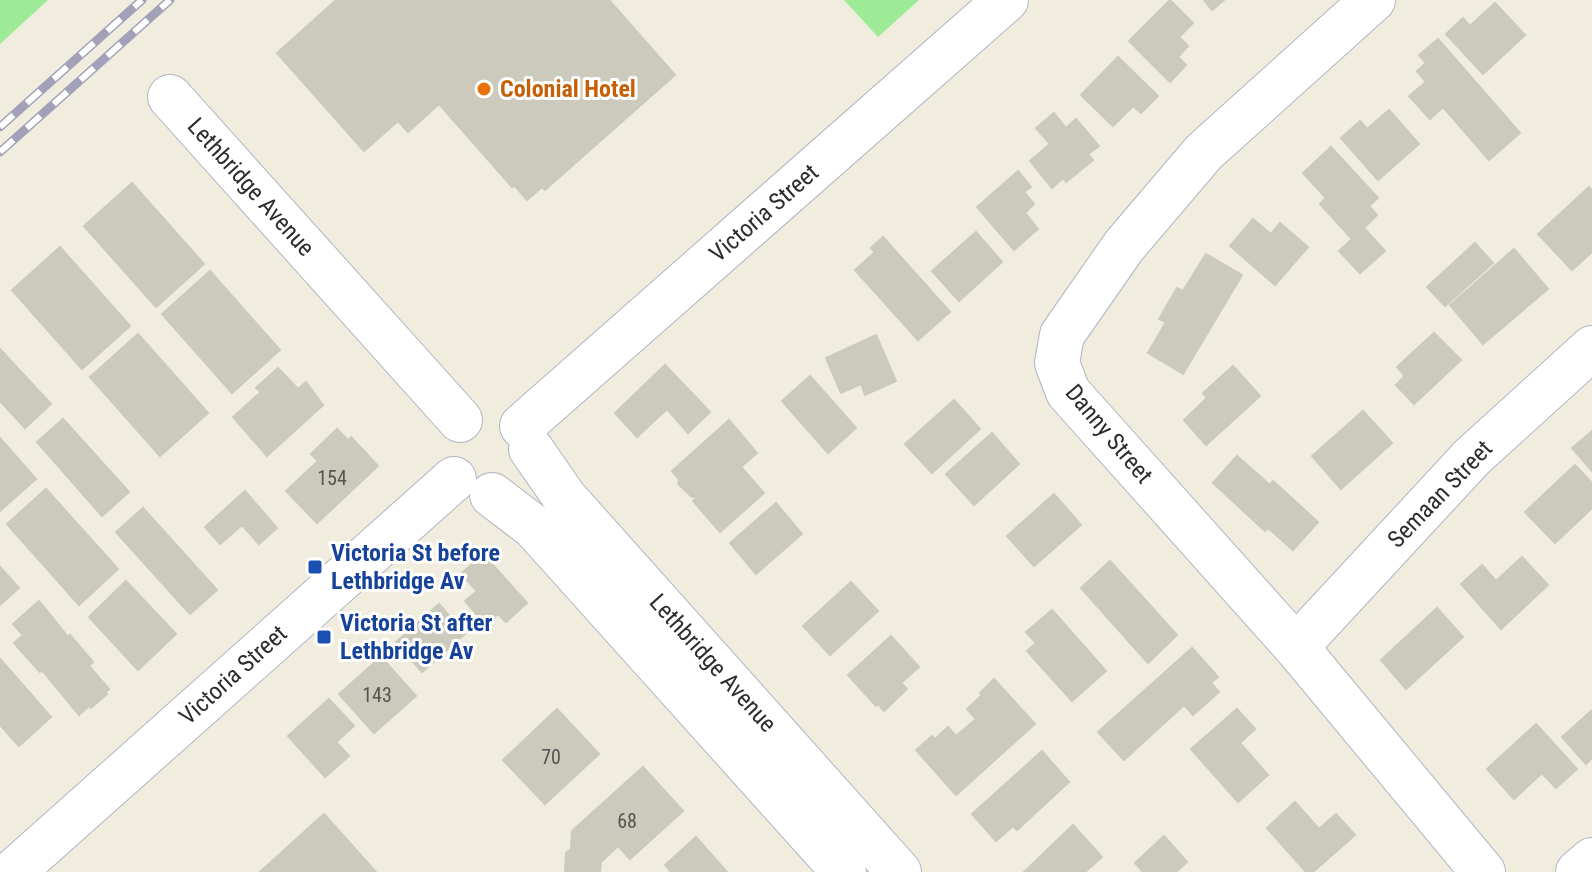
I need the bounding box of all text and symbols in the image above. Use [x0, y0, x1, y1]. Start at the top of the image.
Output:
place label: Colonial Hotel [500, 75, 636, 103]
marker: Colonial Hotel [475, 80, 493, 98]
street label: Lethbridge Avenue [182, 112, 320, 262]
street label: Victoria Street [704, 158, 824, 268]
street label: Danny Street [1060, 379, 1158, 489]
street label: Semaan Street [1382, 435, 1498, 553]
house number: 154 [317, 466, 347, 490]
place label: Victoria St before Lethbridge Av [331, 539, 500, 595]
marker: Victoria St before Lethbridge Av [306, 558, 324, 576]
street label: Lethbridge Avenue [644, 588, 782, 738]
place label: Victoria St after Lethbridge Av [340, 609, 493, 665]
street label: Victoria Street [173, 619, 293, 731]
marker: Victoria St after Lethbridge Av [315, 628, 333, 646]
house number: 143 [362, 683, 392, 707]
house number: 70 [541, 745, 561, 769]
house number: 68 [617, 809, 637, 833]

